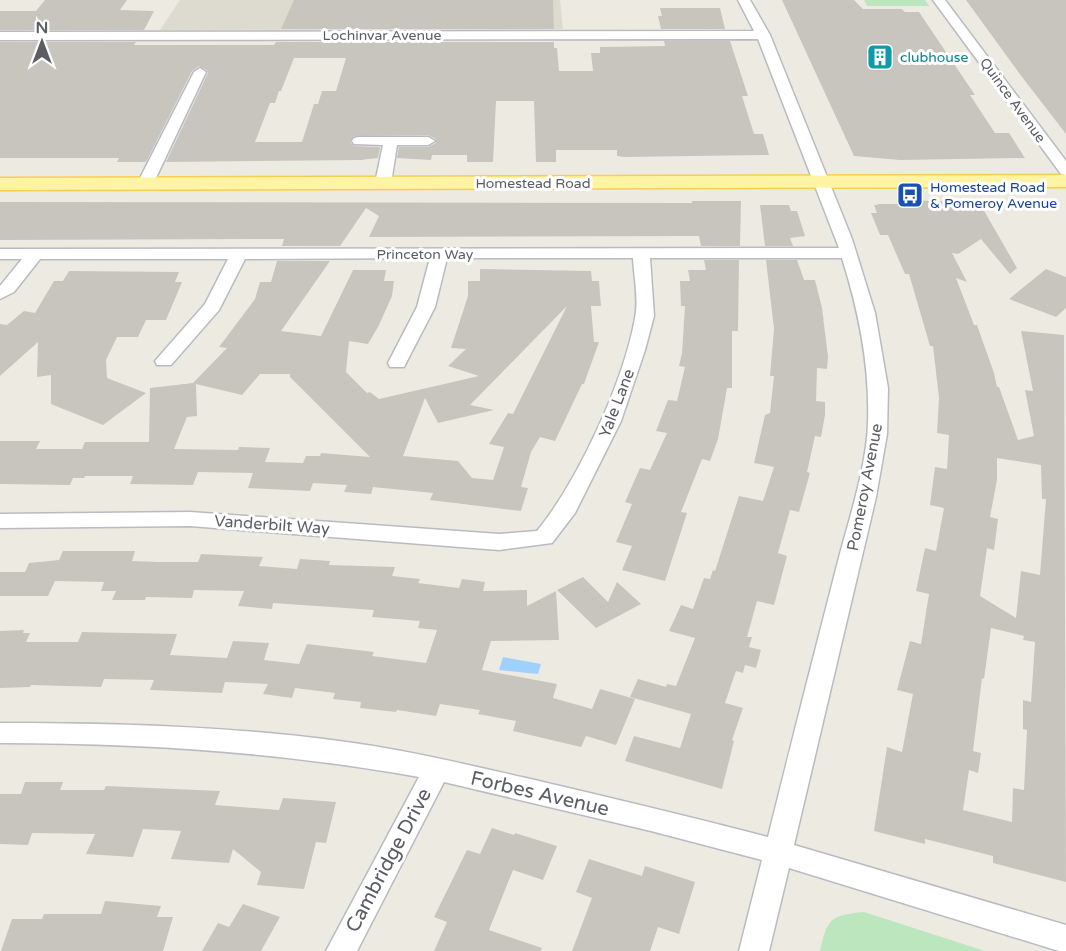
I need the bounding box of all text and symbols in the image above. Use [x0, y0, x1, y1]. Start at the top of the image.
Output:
north arrow [12, 12, 72, 72]
text: N [36, 18, 48, 38]
street label: Lochinvar Avenue [323, 27, 441, 44]
building icon: clubhouse [865, 42, 895, 72]
place label: clubhouse [900, 49, 969, 66]
street label: Quince Avenue [976, 54, 1049, 146]
street label: Homestead Road [475, 175, 591, 192]
place label: Homestead Road & Pomeroy Avenue [930, 179, 1057, 212]
bus stop icon: Homestead Road & Pomeroy Avenue [895, 180, 925, 210]
street label: Princeton Way [377, 246, 474, 263]
street label: Yale Lane [595, 366, 639, 441]
street label: Pomeroy Avenue [843, 422, 887, 553]
street label: Vanderbilt Way [214, 511, 331, 539]
street label: Forbes Avenue [468, 766, 611, 822]
street label: Cambridge Drive [341, 784, 437, 937]

